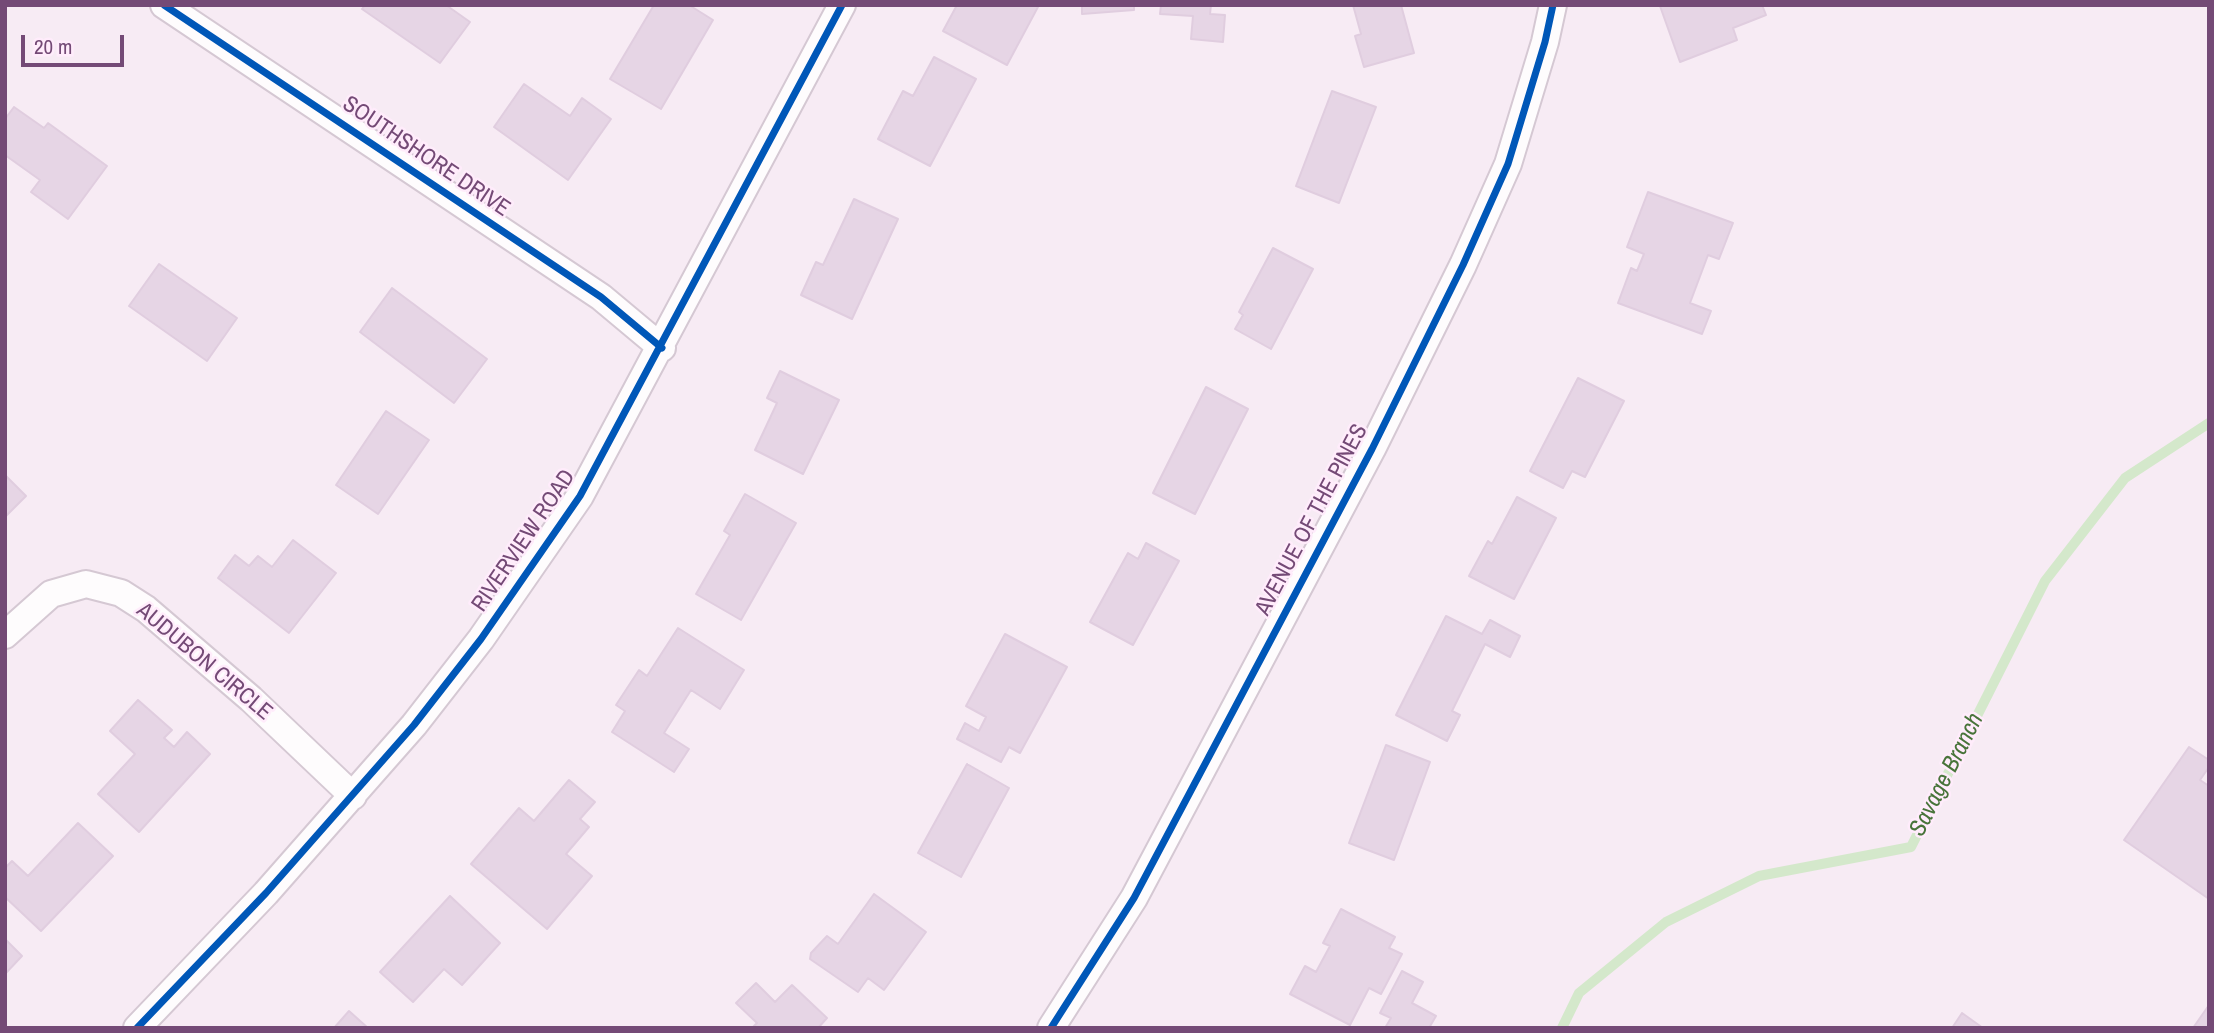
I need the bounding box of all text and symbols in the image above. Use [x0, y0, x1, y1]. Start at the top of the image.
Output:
scale bar [24, 21, 128, 65]
text: 20 m [34, 32, 72, 61]
street label: SOUTHSHORE DRIVE [337, 91, 515, 223]
street label: AVENUE OF THE PINES [1250, 420, 1374, 620]
street label: RIVERVIEW ROAD [466, 465, 582, 617]
street label: AUDUBON CIRCLE [131, 597, 277, 727]
water label: Savage Branch [1904, 709, 1990, 841]

